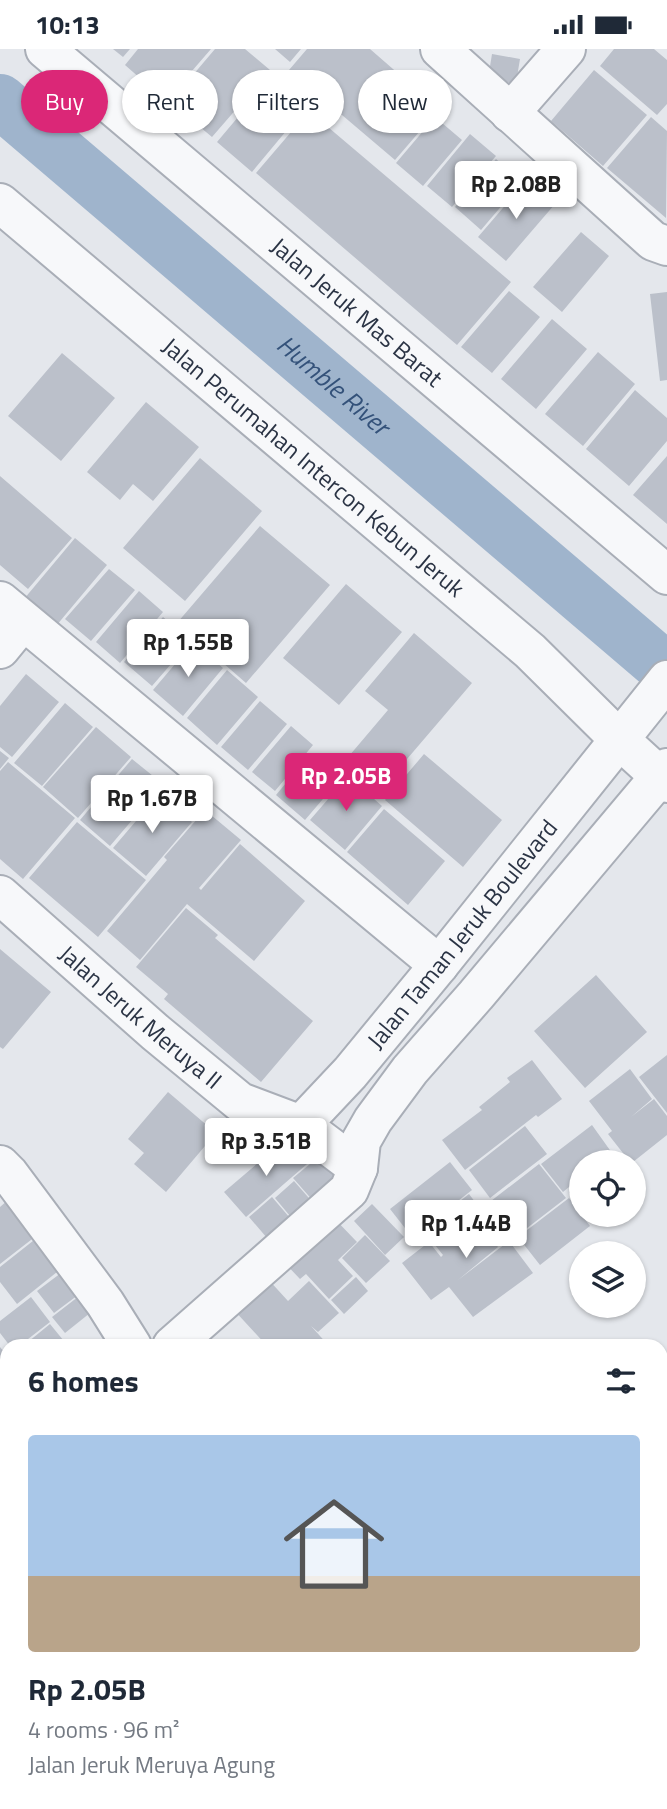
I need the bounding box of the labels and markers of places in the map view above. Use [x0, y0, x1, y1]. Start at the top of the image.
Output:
pin: Rp 2.08B [444, 162, 588, 221]
pin: Rp 1.55B [116, 619, 260, 679]
pin: Rp 2.05B [274, 753, 418, 813]
pin: Rp 1.67B [80, 775, 224, 835]
pin: Rp 3.51B [194, 1119, 338, 1178]
pin: Rp 1.44B [394, 1201, 538, 1260]

